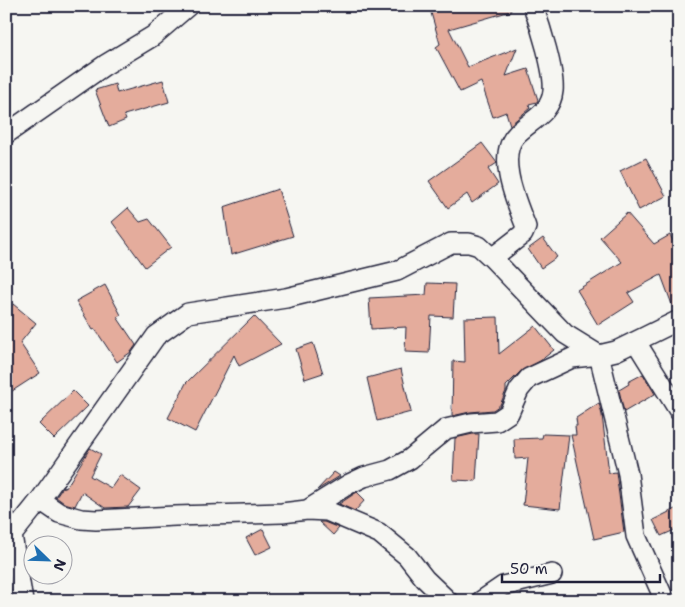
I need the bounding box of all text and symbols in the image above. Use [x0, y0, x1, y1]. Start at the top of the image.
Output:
north arrow [22, 534, 72, 584]
scale bar [502, 552, 660, 584]
text: N [50, 556, 70, 574]
text: 50 m [510, 559, 548, 579]

